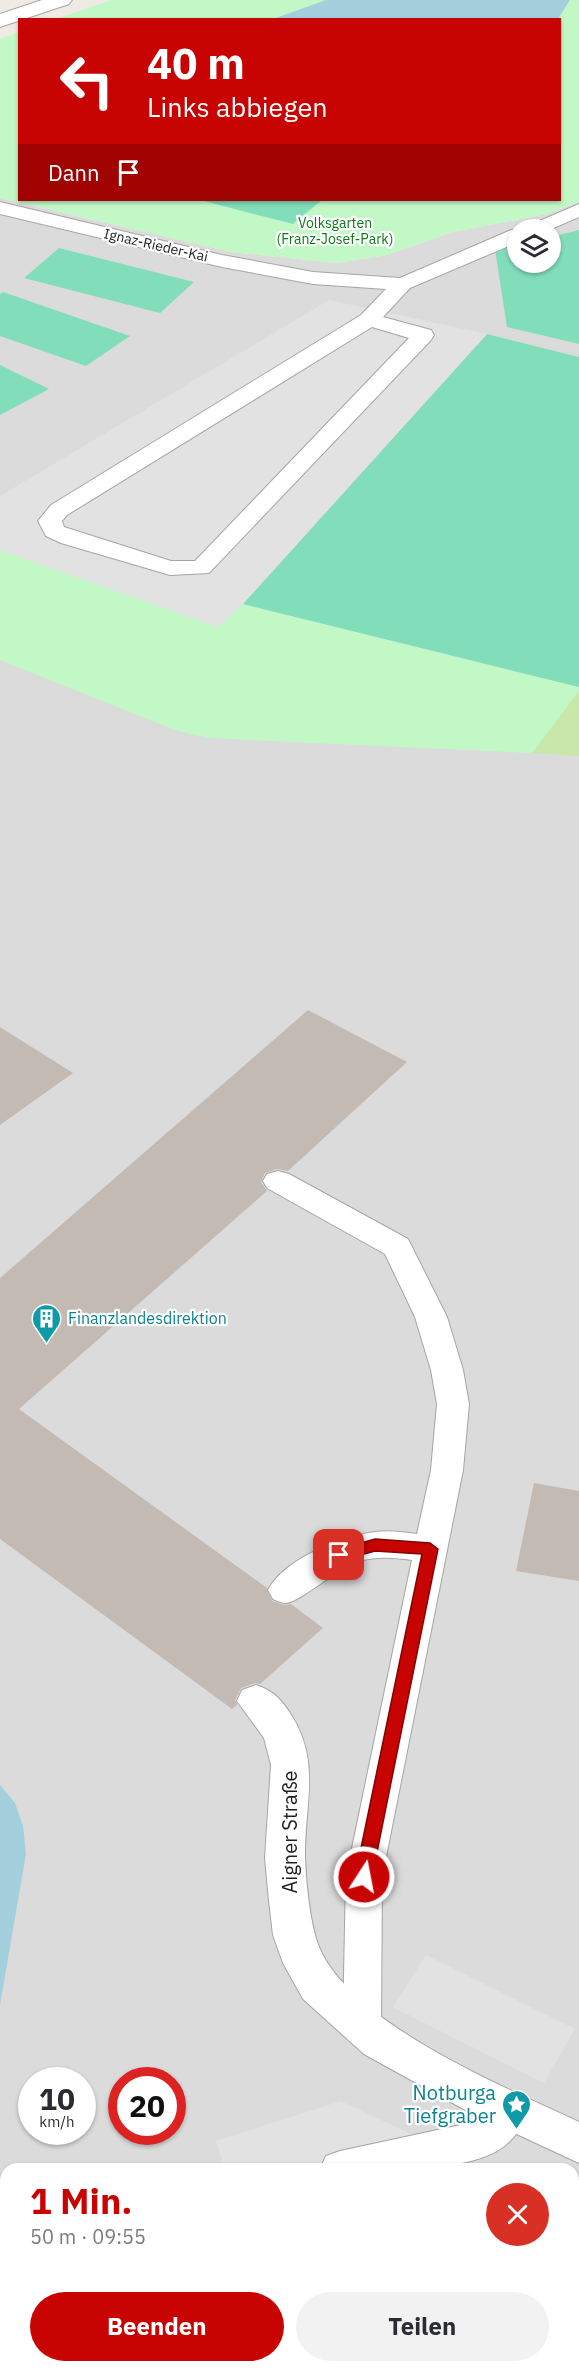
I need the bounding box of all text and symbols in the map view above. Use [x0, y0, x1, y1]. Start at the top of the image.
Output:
text: 40 m [147, 36, 245, 91]
icon: left [48, 42, 126, 120]
text: Links abbiegen [147, 89, 328, 124]
icon: arrive [112, 156, 145, 189]
text: Dann [48, 158, 100, 187]
park label: Volksgarten (Franz-Josef-Park) [277, 214, 393, 248]
map controls [507, 219, 561, 273]
button: layers [507, 219, 561, 273]
street label: Ignaz-Rieder-Kai [102, 224, 210, 266]
building icon: Finanzlandesdirektion [31, 1302, 63, 1344]
place label: Finanzlandesdirektion [68, 1308, 227, 1328]
pin [313, 1529, 364, 1580]
icon: arrive [322, 1538, 355, 1571]
street label: Aigner Straße [276, 1770, 303, 1894]
position arrow [332, 1845, 396, 1909]
speed limit sign: 20 [108, 2067, 186, 2145]
text: 10 [39, 2079, 75, 2118]
place label: Notburga Tiefgraber [404, 2079, 496, 2129]
place icon: Notburga Tiefgraber [501, 2088, 533, 2130]
text: km/h [39, 2112, 75, 2131]
text: 1 Min. [30, 2177, 133, 2224]
button: close [486, 2183, 549, 2246]
text: 50 m · 09:55 [30, 2223, 146, 2250]
button: Beenden [30, 2292, 284, 2361]
button: Teilen [296, 2292, 549, 2361]

